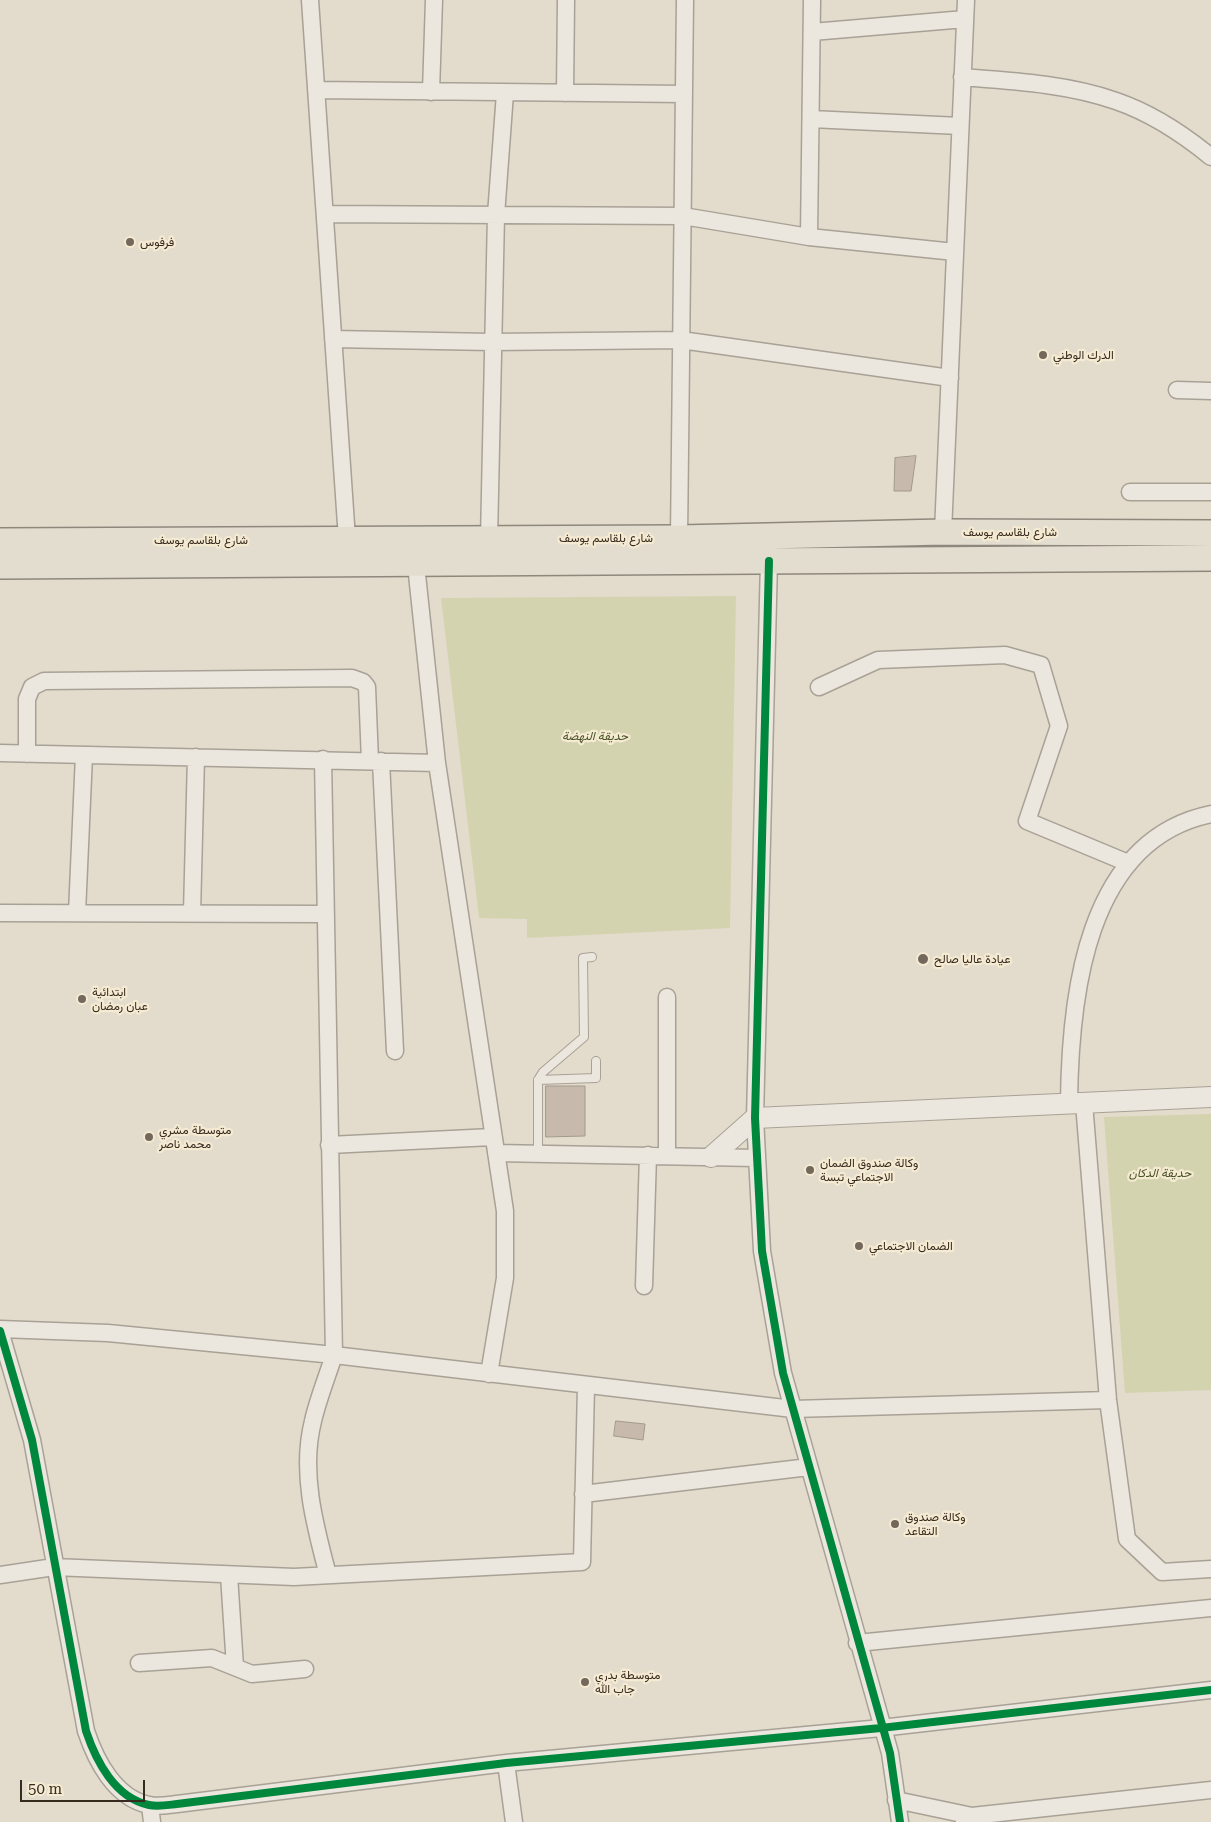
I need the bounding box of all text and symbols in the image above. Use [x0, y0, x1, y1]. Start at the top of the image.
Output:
place label: فرفوس [140, 235, 174, 249]
marker: فرفوس [124, 236, 136, 248]
place label: الدرك الوطني [1053, 348, 1114, 362]
marker: الدرك الوطني [1037, 349, 1049, 361]
street label: شارع بلقاسم يوسف [963, 525, 1057, 539]
street label: شارع بلقاسم يوسف [559, 531, 653, 545]
street label: شارع بلقاسم يوسف [154, 533, 248, 547]
park label: حديقة النهضة [562, 729, 628, 743]
marker: عيادة عاليا صالح [916, 952, 930, 966]
place label: عيادة عاليا صالح [934, 952, 1010, 966]
place label: ابتدائية عبان رمضان [92, 985, 148, 1013]
marker: ابتدائية عبان رمضان [76, 993, 88, 1005]
place label: متوسطة مشري محمد ناصر [159, 1123, 231, 1151]
marker: متوسطة مشري محمد ناصر [143, 1131, 155, 1143]
place label: وكالة صندوق الضمان الاجتماعي تبسة [820, 1156, 918, 1184]
marker: وكالة صندوق الضمان الاجتماعي تبسة [804, 1164, 816, 1176]
park label: حديقة الدكان [1129, 1166, 1191, 1180]
place label: الضمان الاجتماعي [869, 1239, 953, 1253]
marker: الضمان الاجتماعي [853, 1240, 865, 1252]
place label: وكالة صندوق التقاعد [905, 1510, 966, 1538]
marker: وكالة صندوق التقاعد [889, 1518, 901, 1530]
place label: متوسطة بدري جاب الله [595, 1668, 660, 1696]
marker: متوسطة بدري جاب الله [579, 1676, 591, 1688]
scale bar [22, 1770, 148, 1802]
text: 50 m [28, 1780, 62, 1798]

